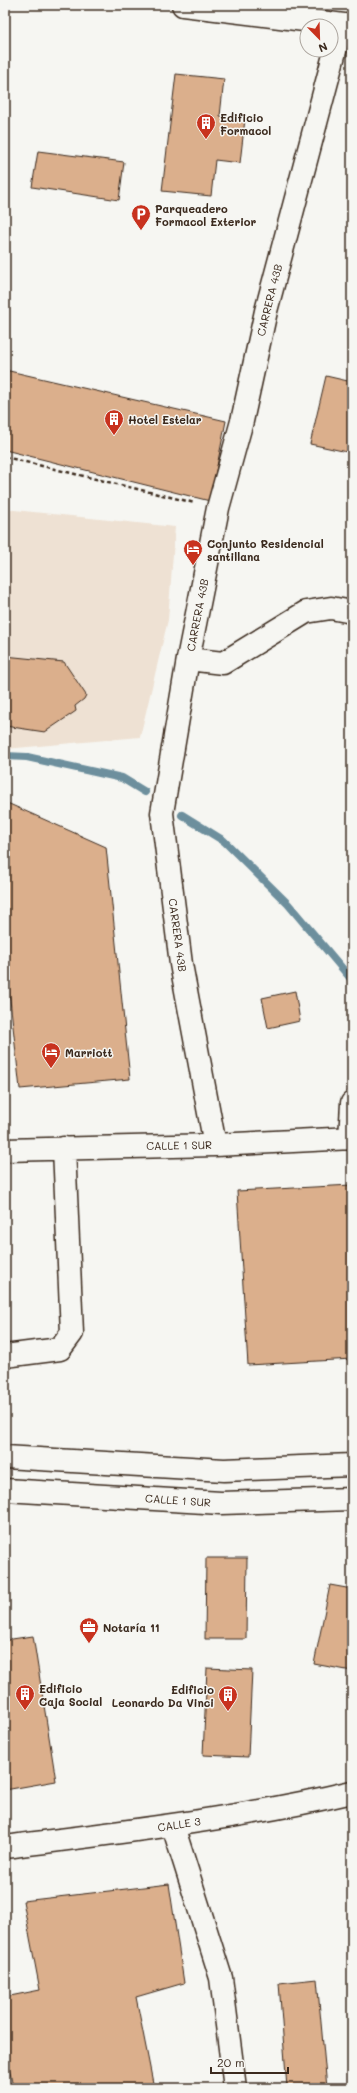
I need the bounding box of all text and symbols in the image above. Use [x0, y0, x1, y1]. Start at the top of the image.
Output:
north arrow [299, 18, 339, 58]
text: N [316, 39, 330, 56]
place label: Edificio Formacol [220, 110, 271, 138]
building icon: Edificio Formacol [195, 112, 217, 140]
place label: Parqueadero Formacol Exterior [155, 201, 257, 229]
parking icon: Parqueadero Formacol Exterior [130, 203, 152, 231]
street label: CARRERA 43B [253, 262, 285, 338]
building icon: Hotel Estelar [103, 408, 125, 436]
place label: Hotel Estelar [128, 412, 202, 427]
place label: Conjunto Residencial santillana [207, 536, 324, 564]
hotel icon: Conjunto Residencial santillana [182, 538, 204, 566]
street label: CARRERA 43B [183, 577, 211, 653]
street label: CARRERA 43B [165, 897, 191, 973]
hotel icon: Marriott [40, 1041, 62, 1069]
place label: Marriott [65, 1045, 112, 1060]
street label: CALLE 1 SUR [146, 1137, 212, 1153]
street label: CALLE 1 SUR [145, 1490, 211, 1510]
office icon: Notaría 11 [78, 1616, 100, 1644]
place label: Notaría 11 [103, 1620, 160, 1635]
place label: Edificio Caja Social [39, 1681, 102, 1709]
place label: Edificio Leonardo Da Vinci [112, 1682, 214, 1710]
building icon: Edificio Caja Social [14, 1683, 36, 1711]
building icon: Edificio Leonardo Da Vinci [217, 1684, 239, 1712]
street label: CALLE 3 [156, 1813, 202, 1835]
scale bar [211, 2049, 288, 2075]
text: 20 m [217, 2054, 245, 2070]

